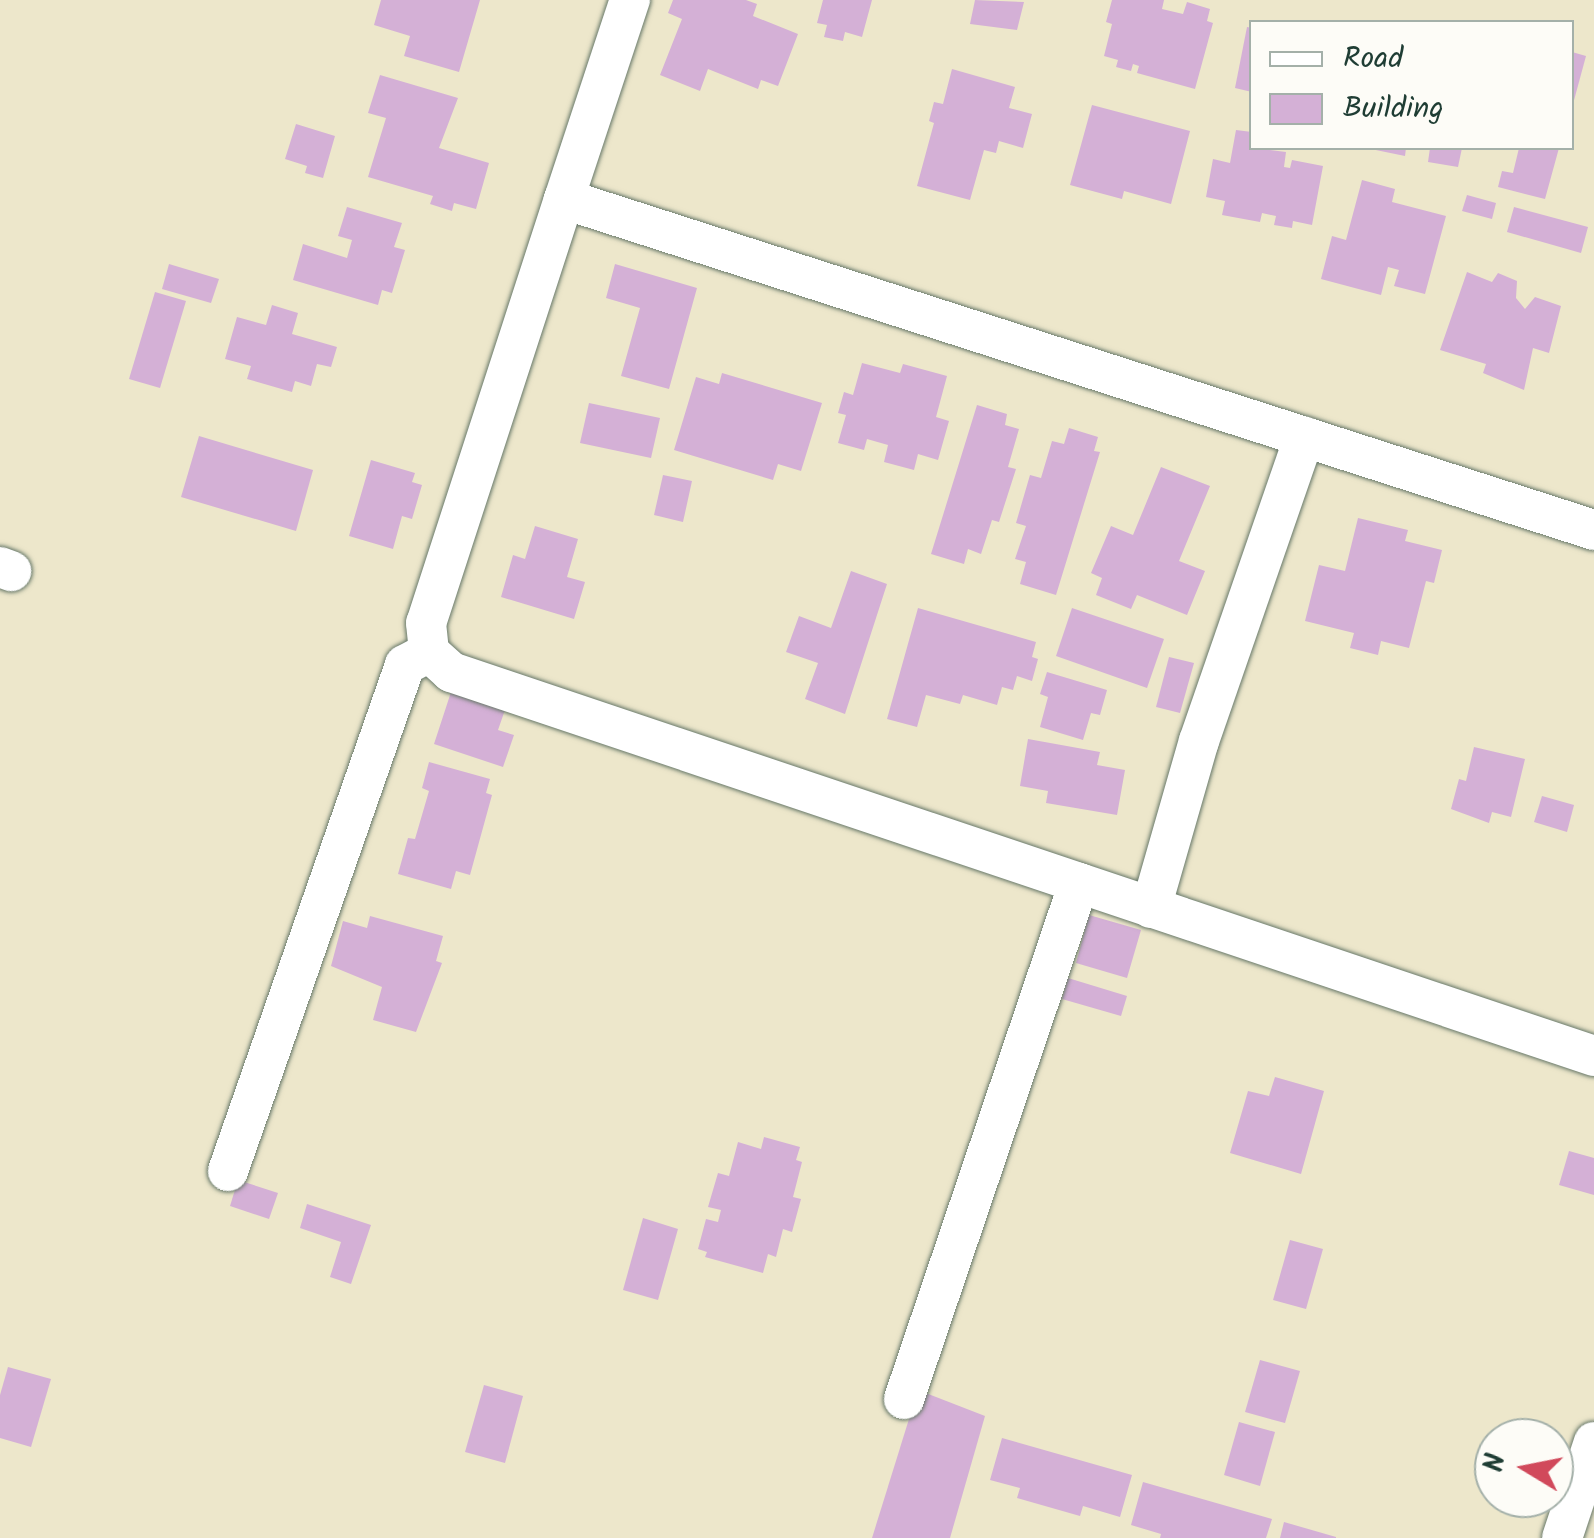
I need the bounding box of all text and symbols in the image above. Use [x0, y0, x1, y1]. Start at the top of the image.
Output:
legend [1249, 20, 1574, 150]
text: Road [1343, 35, 1403, 83]
text: Building [1343, 85, 1443, 133]
north arrow [1474, 1418, 1574, 1518]
text: N [1472, 1450, 1520, 1476]

